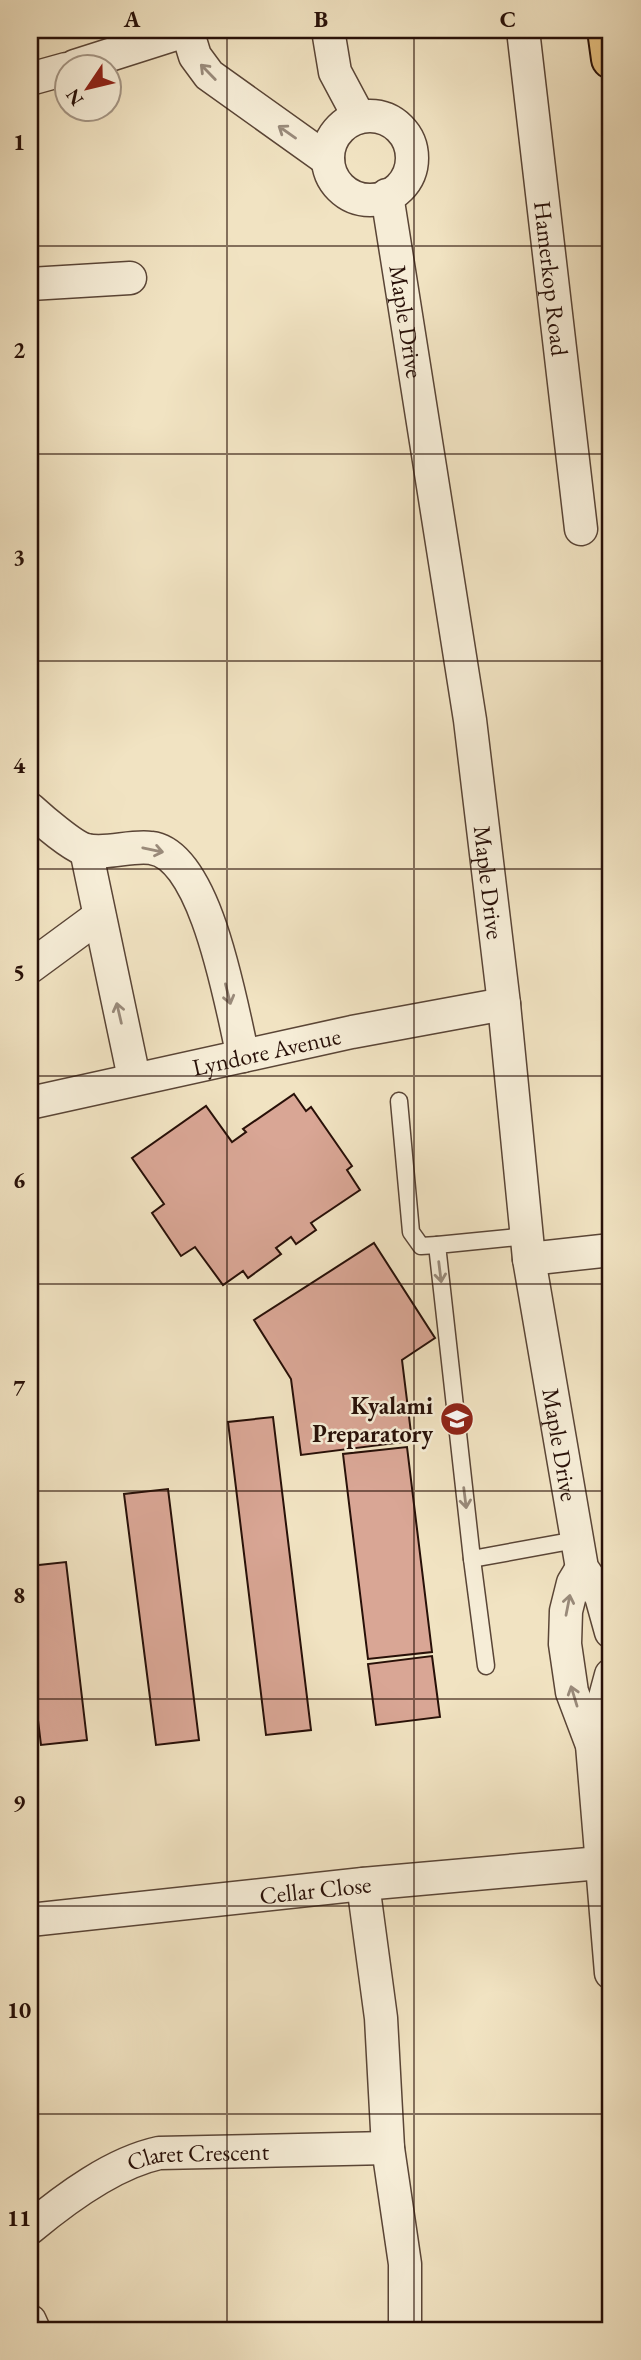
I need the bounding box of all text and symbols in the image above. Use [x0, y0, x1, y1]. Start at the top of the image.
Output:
text: A [123, 4, 141, 34]
text: B [314, 4, 328, 34]
text: C [500, 4, 516, 34]
north arrow [52, 52, 122, 122]
one-way arrow [200, 64, 217, 81]
text: N [59, 83, 89, 111]
one-way arrow [278, 125, 297, 139]
text: 1 [13, 127, 25, 157]
street label: Hamerkop Road [527, 199, 576, 358]
street label: Maple Drive [383, 263, 431, 380]
text: 2 [13, 335, 25, 365]
text: 3 [13, 542, 25, 572]
text: 4 [13, 750, 26, 780]
street label: Maple Drive [467, 824, 512, 941]
one-way arrow [142, 845, 164, 858]
text: 5 [13, 957, 25, 987]
one-way arrow [222, 982, 235, 1005]
one-way arrow [112, 1002, 126, 1025]
street label: Lyndore Avenue [189, 1019, 344, 1082]
text: 6 [13, 1165, 25, 1195]
one-way arrow [433, 1260, 446, 1282]
text: 7 [13, 1373, 26, 1403]
street label: Maple Drive [536, 1386, 586, 1503]
place label: Kyalami Preparatory [312, 1390, 433, 1450]
school or university icon: Kyalami Preparatory [438, 1400, 476, 1438]
one-way arrow [459, 1486, 472, 1508]
text: 8 [13, 1580, 25, 1610]
one-way arrow [562, 1594, 575, 1617]
one-way arrow [567, 1685, 580, 1708]
text: 9 [13, 1788, 25, 1818]
street label: Cellar Close [258, 1868, 373, 1911]
text: 10 [7, 1995, 31, 2025]
street label: Claret Crescent [122, 2135, 270, 2178]
text: 11 [7, 2203, 31, 2233]

